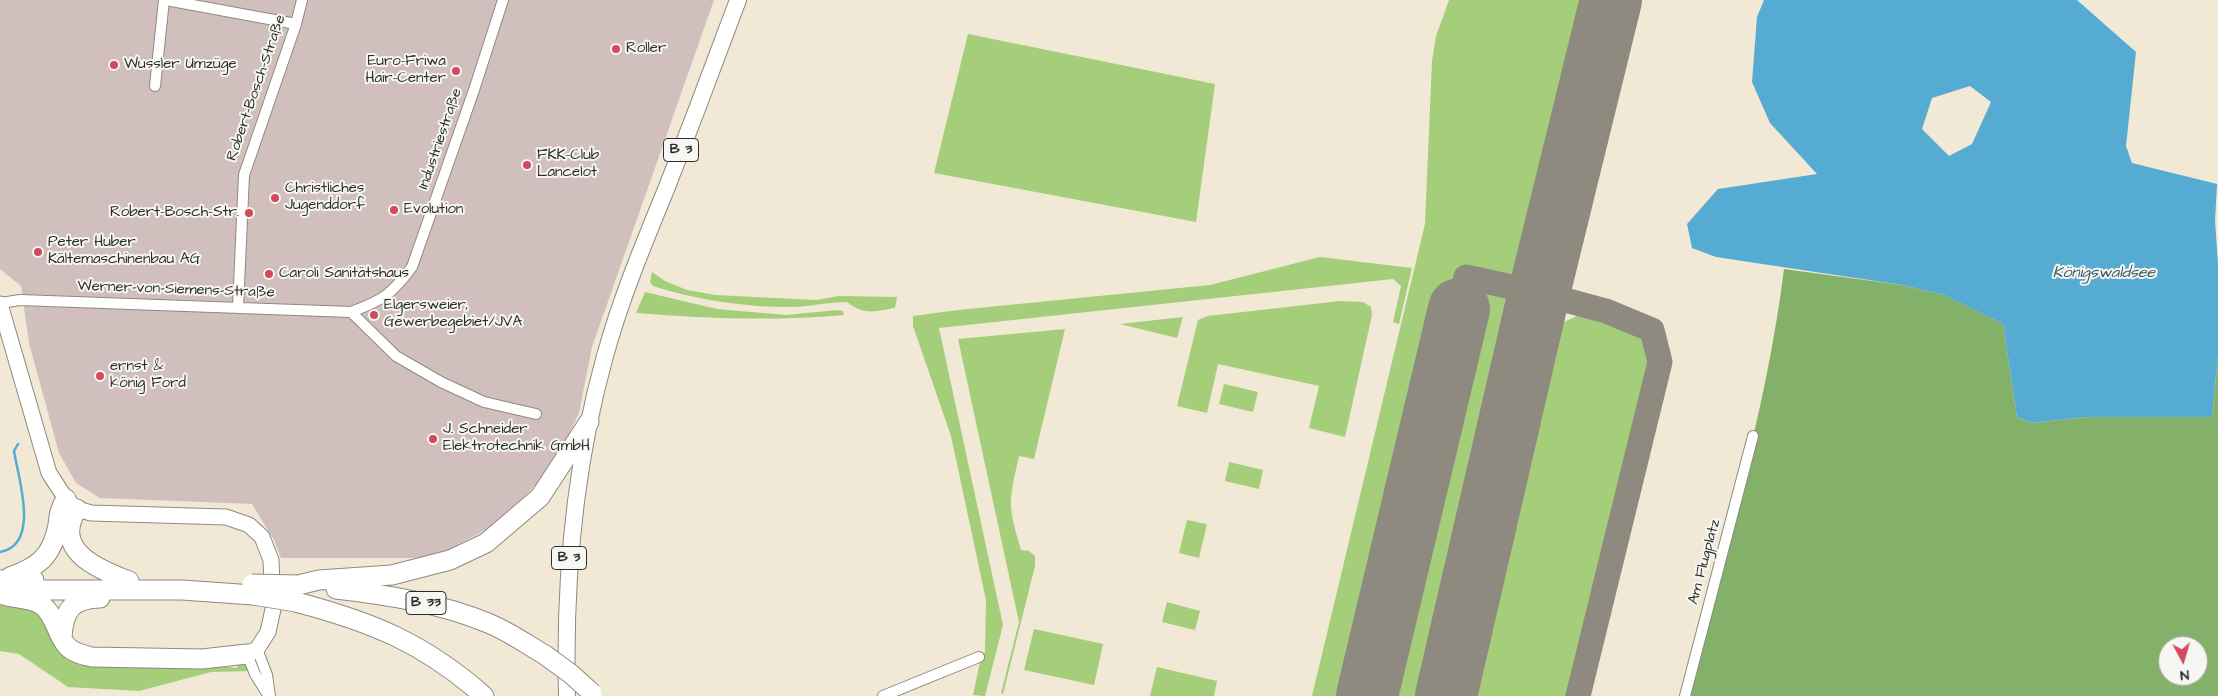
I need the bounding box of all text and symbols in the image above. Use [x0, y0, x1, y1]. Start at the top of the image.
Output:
street label: Robert-Bosch-Straße [224, 13, 290, 163]
place label: Roller [626, 40, 666, 58]
marker: Roller [610, 43, 622, 55]
place label: Euro-Friwa Hair-Center [365, 53, 446, 88]
place label: Wussler Umzüge [124, 56, 237, 74]
marker: Wussler Umzüge [108, 59, 120, 71]
marker: Euro-Friwa Hair-Center [450, 65, 462, 77]
street label: Industriestraße [415, 86, 467, 192]
road number: B 3 [664, 138, 698, 162]
place label: FKK-Club Lancelot [537, 147, 599, 182]
marker: FKK-Club Lancelot [521, 159, 533, 171]
place label: Christliches Jugenddorf [285, 180, 365, 215]
marker: Christliches Jugenddorf [269, 192, 281, 204]
place label: Evolution [404, 201, 463, 219]
place label: Robert-Bosch-Str. [110, 204, 239, 222]
marker: Evolution [388, 204, 400, 216]
marker: Robert-Bosch-Str. [243, 207, 255, 219]
place label: Peter Huber Kältemaschinenbau AG [48, 234, 200, 269]
marker: Peter Huber Kältemaschinenbau AG [32, 246, 44, 258]
water label: Königswaldsee [2053, 264, 2155, 284]
place label: Caroli Sanitätshaus [279, 265, 409, 283]
marker: Caroli Sanitätshaus [263, 268, 275, 280]
street label: Werner-von-Siemens-Straße [77, 278, 275, 302]
place label: Elgersweier, Gewerbegebiet/JVA [384, 297, 522, 332]
marker: Elgersweier, Gewerbegebiet/JVA [368, 309, 380, 321]
place label: ernst & könig Ford [110, 358, 186, 393]
marker: ernst & könig Ford [94, 370, 106, 382]
place label: J. Schneider Elektrotechnik GmbH [443, 421, 590, 456]
marker: J. Schneider Elektrotechnik GmbH [427, 433, 439, 445]
street label: Am Flugplatz [1685, 518, 1725, 606]
road number: B 3 [552, 546, 586, 570]
road number: B 33 [406, 592, 446, 614]
north arrow [2158, 636, 2208, 686]
text: N [2179, 665, 2190, 685]

